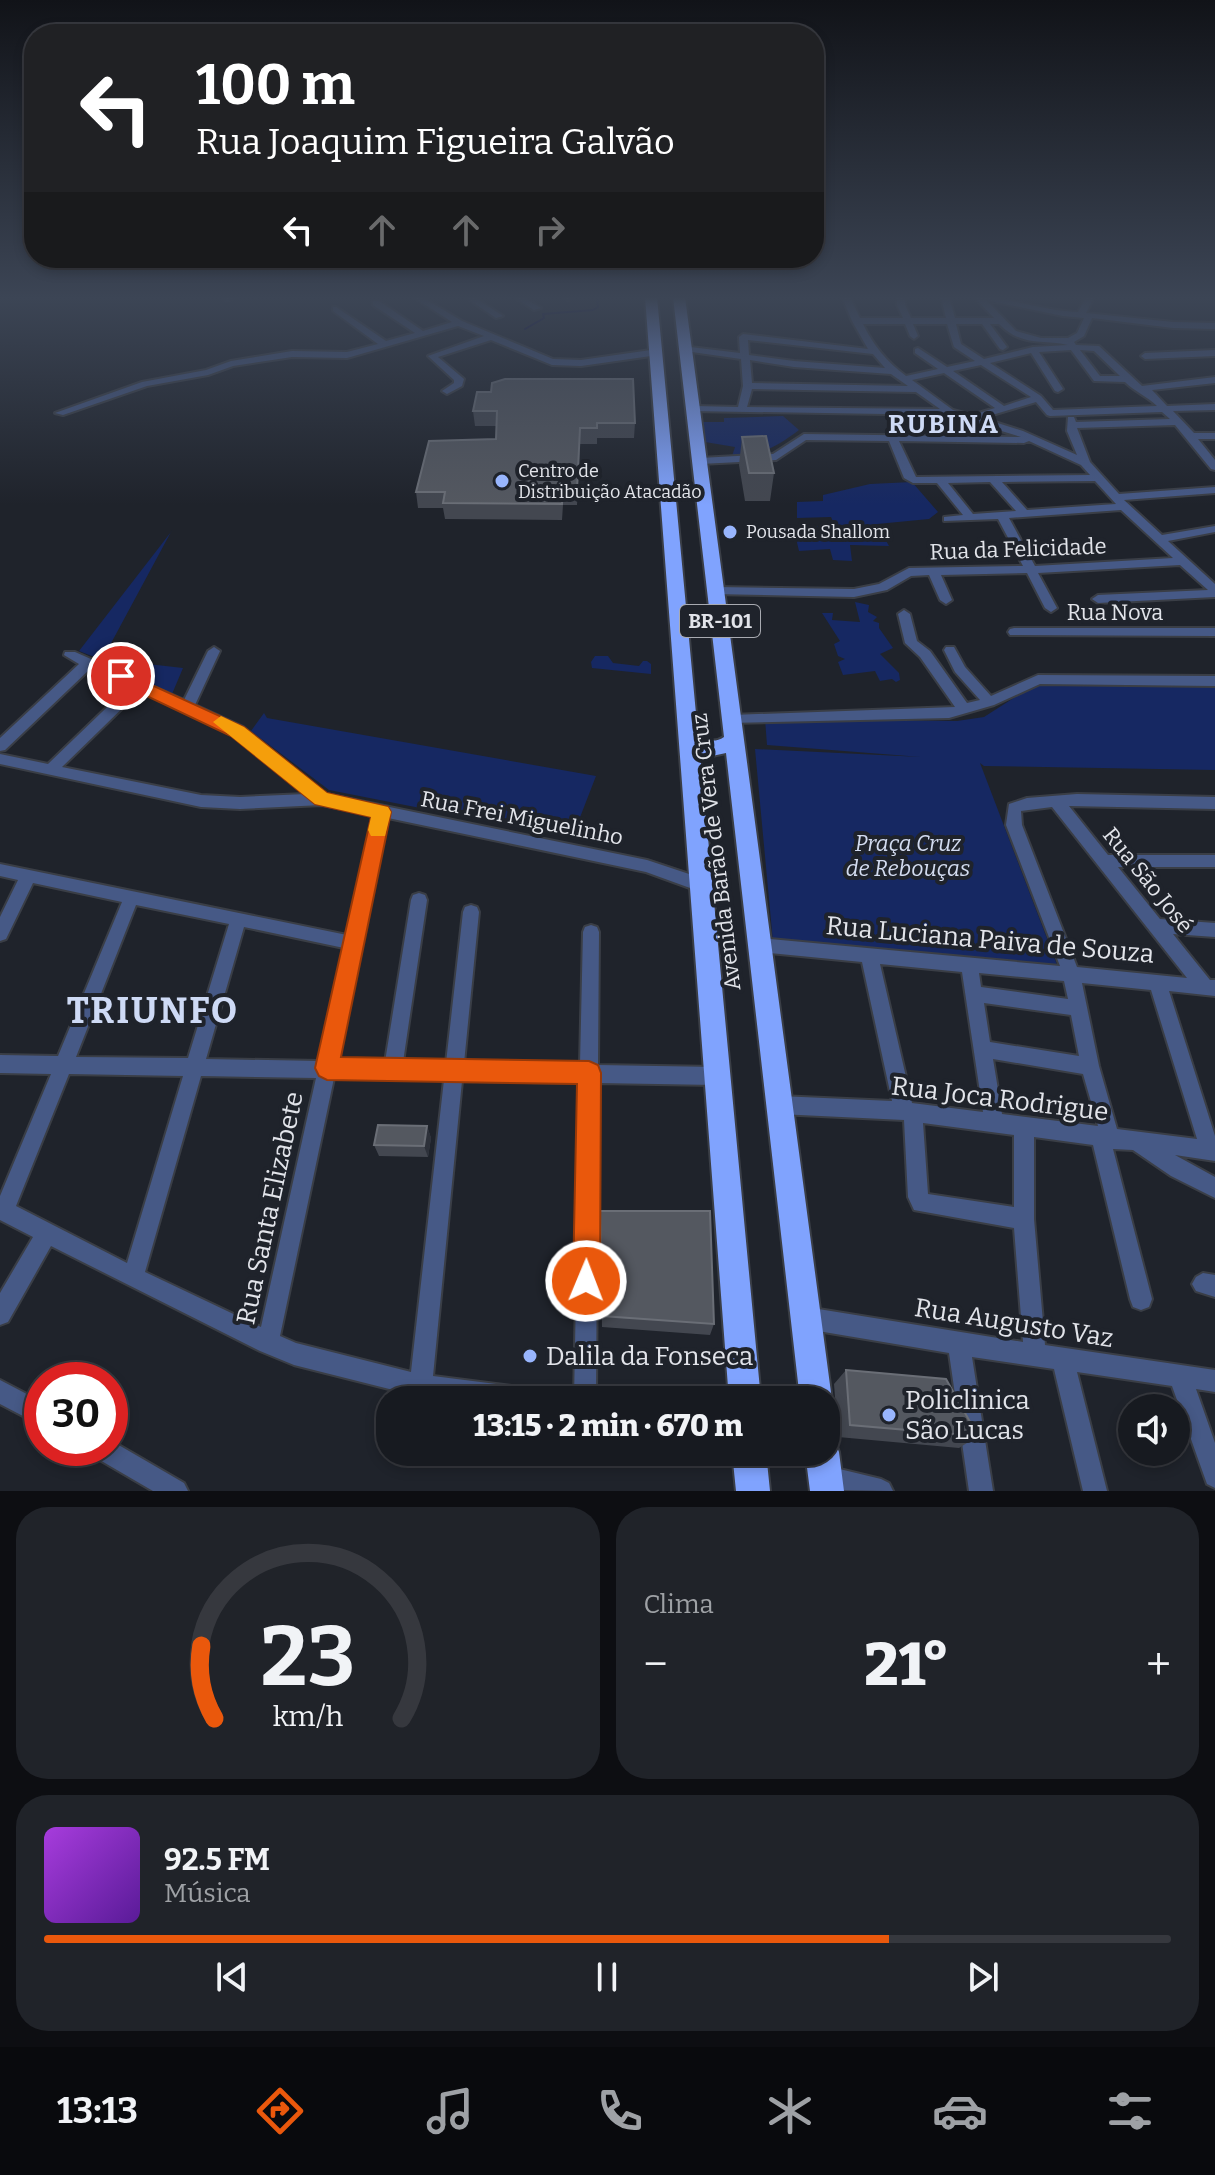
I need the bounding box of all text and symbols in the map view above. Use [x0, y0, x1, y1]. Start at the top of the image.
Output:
text: 100 m [196, 52, 355, 119]
icon: left [64, 56, 168, 160]
text: Rua Joaquim Figueira Galvão [196, 120, 675, 164]
icon: left [276, 208, 320, 252]
icon: ahead [360, 208, 404, 252]
icon: ahead [444, 208, 488, 252]
icon: right [528, 208, 572, 252]
district label: RUBINA [888, 409, 1000, 440]
place label: Centro de Distribuição Atacadão [518, 460, 702, 503]
marker: Centro de Distribuição Atacadão [493, 472, 511, 490]
place label: Pousada Shallom [746, 521, 890, 543]
marker: Pousada Shallom [721, 523, 739, 541]
street label: Rua da Felicidade [929, 532, 1107, 566]
street label: Rua Nova [1067, 599, 1163, 626]
road number: BR-101 [680, 605, 760, 637]
pin [87, 642, 155, 710]
icon: arrive [99, 654, 143, 698]
street label: Avenida Barão de Vera Cruz [686, 712, 746, 992]
street label: Rua Frei Miguelinho [418, 785, 626, 851]
street label: Rua São José [1097, 822, 1199, 938]
park label: Praça Cruz de Rebouças [846, 830, 970, 882]
street label: Rua Luciana Paiva de Souza [825, 910, 1155, 970]
district label: TRIUNFO [67, 989, 239, 1033]
street label: Rua Joca Rodrigue [890, 1070, 1110, 1128]
street label: Rua Santa Elizabete [230, 1089, 310, 1327]
position arrow [544, 1239, 628, 1323]
street label: Rua Augusto Vaz [912, 1292, 1116, 1354]
place label: Dalila da Fonseca [546, 1341, 753, 1372]
marker: Dalila da Fonseca [521, 1347, 539, 1365]
speed limit sign: 30 [24, 1362, 128, 1466]
place label: Policlinica São Lucas [905, 1385, 1030, 1446]
map controls [1118, 1394, 1190, 1466]
button: sound [1118, 1394, 1190, 1466]
marker: Policlinica São Lucas [880, 1406, 898, 1424]
text: 13:15 · 2 min · 670 m [473, 1408, 743, 1444]
text: Clima [644, 1589, 714, 1620]
text: 23 [260, 1607, 355, 1707]
text: 21° [864, 1629, 949, 1701]
text: − [644, 1638, 668, 1691]
text: + [1146, 1638, 1171, 1691]
text: km/h [272, 1699, 343, 1734]
text: 92.5 FM [164, 1842, 270, 1878]
text: Música [164, 1878, 251, 1909]
icon: previous [210, 1955, 254, 1999]
icon: pause [585, 1955, 629, 1999]
icon: next [961, 1955, 1005, 1999]
icon: directions [252, 2083, 308, 2139]
icon: music [422, 2083, 478, 2139]
icon: phone [592, 2083, 648, 2139]
icon: climate [762, 2083, 818, 2139]
icon: car [932, 2083, 988, 2139]
icon: filters [1102, 2083, 1158, 2139]
text: 13:13 [57, 2089, 138, 2133]

